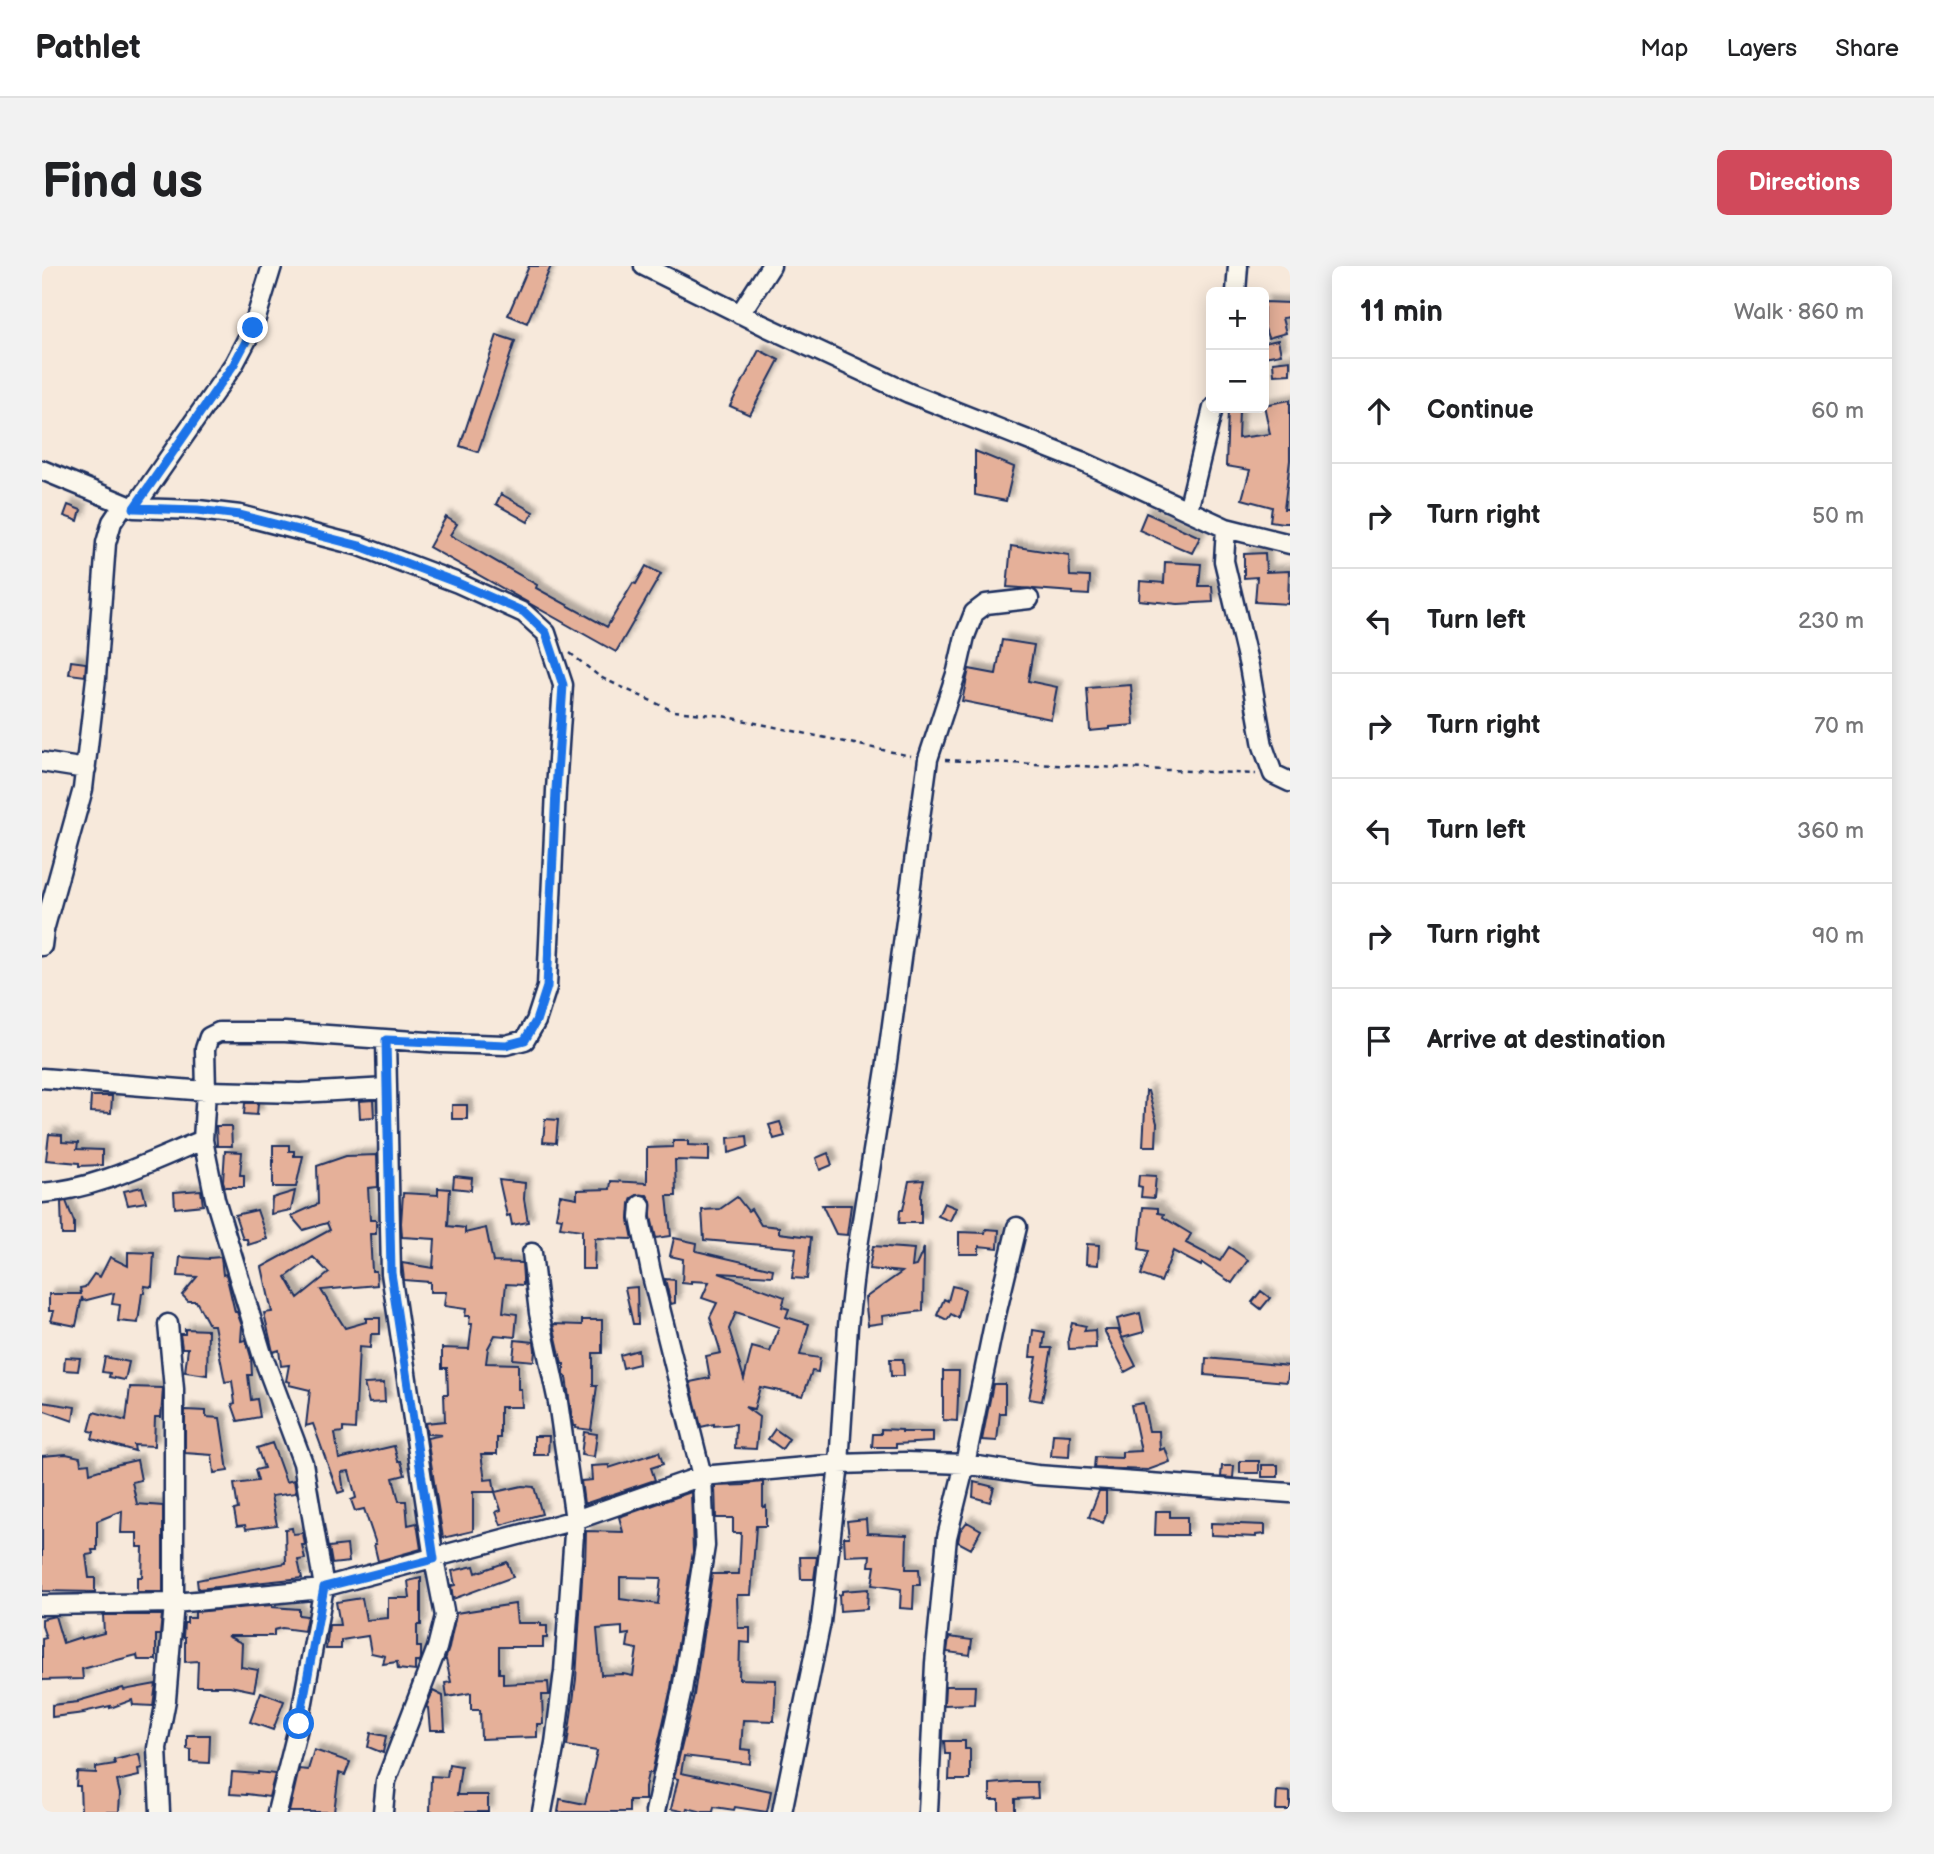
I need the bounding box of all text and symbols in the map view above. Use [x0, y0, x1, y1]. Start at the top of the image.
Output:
text: Pathlet [35, 28, 140, 68]
text: Map [1640, 34, 1688, 63]
text: Layers [1726, 34, 1797, 63]
text: Share [1835, 34, 1899, 63]
button: Directions [1717, 150, 1892, 215]
text: Find us [42, 153, 203, 212]
map controls [1206, 287, 1269, 413]
button: + [1206, 287, 1269, 350]
text: 11 min [1360, 294, 1443, 330]
text: Walk · 860 m [1734, 298, 1864, 326]
route end [237, 312, 268, 343]
button: − [1206, 350, 1269, 413]
icon: ahead [1360, 392, 1398, 430]
text: Continue [1427, 395, 1534, 426]
text: 60 m [1811, 397, 1864, 425]
icon: right [1360, 497, 1398, 535]
text: Turn right [1427, 500, 1540, 531]
text: 50 m [1812, 502, 1864, 530]
icon: left [1360, 602, 1398, 640]
text: Turn left [1427, 605, 1526, 636]
text: 230 m [1798, 607, 1864, 635]
icon: right [1360, 707, 1398, 745]
text: Turn right [1427, 710, 1540, 741]
text: 70 m [1814, 712, 1864, 740]
icon: left [1360, 812, 1398, 850]
text: Turn left [1427, 815, 1526, 846]
text: 360 m [1797, 817, 1864, 845]
icon: right [1360, 917, 1398, 955]
text: Turn right [1427, 920, 1540, 951]
text: 90 m [1812, 922, 1864, 950]
icon: arrive [1360, 1022, 1398, 1060]
text: Arrive at destination [1427, 1025, 1666, 1056]
route start [283, 1708, 314, 1739]

